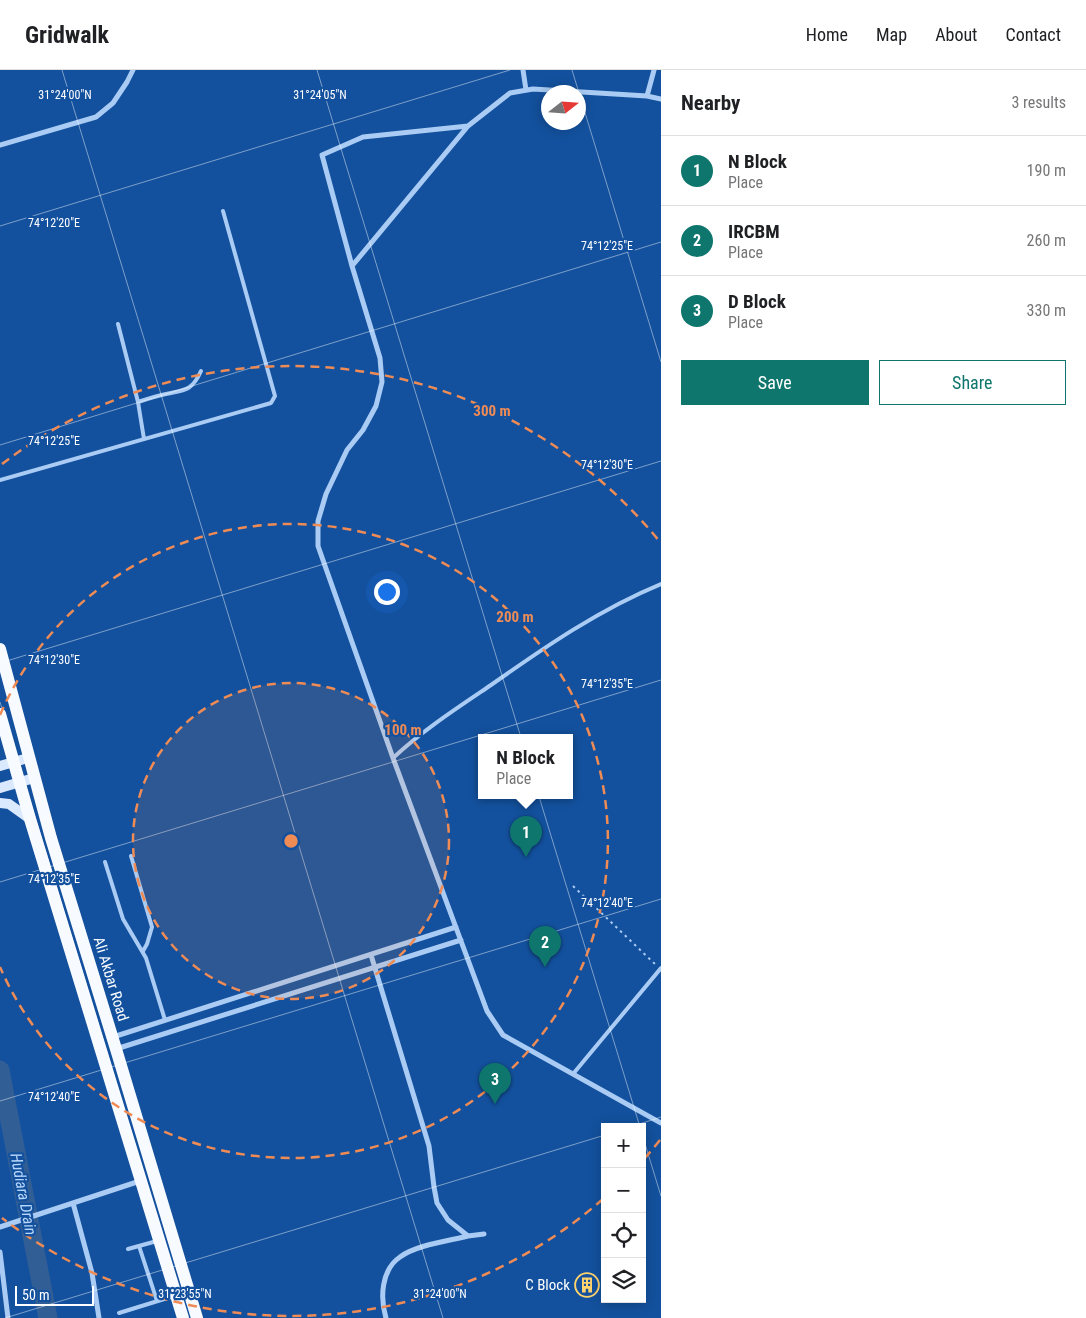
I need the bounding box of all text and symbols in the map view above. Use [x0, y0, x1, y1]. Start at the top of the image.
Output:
text: Gridwalk [25, 21, 109, 49]
text: Home [806, 24, 848, 45]
text: Map [876, 24, 907, 45]
text: About [935, 24, 977, 45]
text: Contact [1005, 24, 1061, 45]
north arrow [541, 85, 586, 130]
text: 31°24'00"N [38, 88, 92, 102]
text: 31°24'05"N [293, 88, 347, 102]
text: Nearby [681, 91, 740, 115]
text: 3 results [1011, 93, 1066, 112]
text: N Block [728, 150, 787, 173]
text: 1 [693, 161, 701, 180]
text: 190 m [1027, 161, 1066, 180]
text: Place [728, 173, 763, 192]
text: 74°12'20"E [28, 216, 80, 230]
text: IRCBM [728, 220, 780, 243]
text: 2 [693, 231, 701, 250]
text: 260 m [1027, 231, 1066, 250]
text: 74°12'25"E [581, 239, 633, 253]
text: Place [728, 243, 763, 262]
text: D Block [728, 290, 786, 313]
text: 3 [693, 301, 701, 320]
text: 330 m [1027, 301, 1066, 320]
text: Place [728, 313, 763, 332]
button: Save [681, 360, 869, 405]
button: Share [879, 360, 1066, 405]
text: 300 m [473, 402, 511, 420]
text: 74°12'25"E [28, 434, 80, 448]
text: 74°12'30"E [581, 458, 633, 472]
your location [374, 579, 400, 605]
text: 200 m [496, 608, 534, 626]
text: 74°12'30"E [28, 653, 80, 667]
text: 74°12'35"E [581, 677, 633, 691]
text: 100 m [384, 721, 422, 739]
popup [478, 734, 573, 799]
text: N Block [496, 746, 555, 769]
text: Place [496, 769, 531, 788]
pin: 1 [510, 816, 542, 857]
centre of rings [282, 832, 300, 850]
text: 74°12'35"E [28, 872, 80, 886]
text: 74°12'40"E [581, 896, 633, 910]
pin: 2 [529, 926, 561, 967]
street label: Ali Akbar Road [90, 935, 132, 1023]
pin: 3 [479, 1063, 511, 1104]
text: 74°12'40"E [28, 1090, 80, 1104]
map controls [601, 1123, 646, 1303]
button: + [601, 1123, 646, 1168]
water label: Hudiara Drain [6, 1151, 41, 1237]
button: − [601, 1168, 646, 1213]
button: locate [601, 1213, 646, 1258]
button: layers [601, 1258, 646, 1303]
building icon: C Block [574, 1272, 600, 1298]
place label: C Block [525, 1276, 570, 1294]
scale bar [15, 1283, 94, 1306]
text: 50 m [22, 1287, 50, 1303]
text: 31°23'55"N [158, 1287, 212, 1301]
text: 31°24'00"N [413, 1287, 467, 1301]

